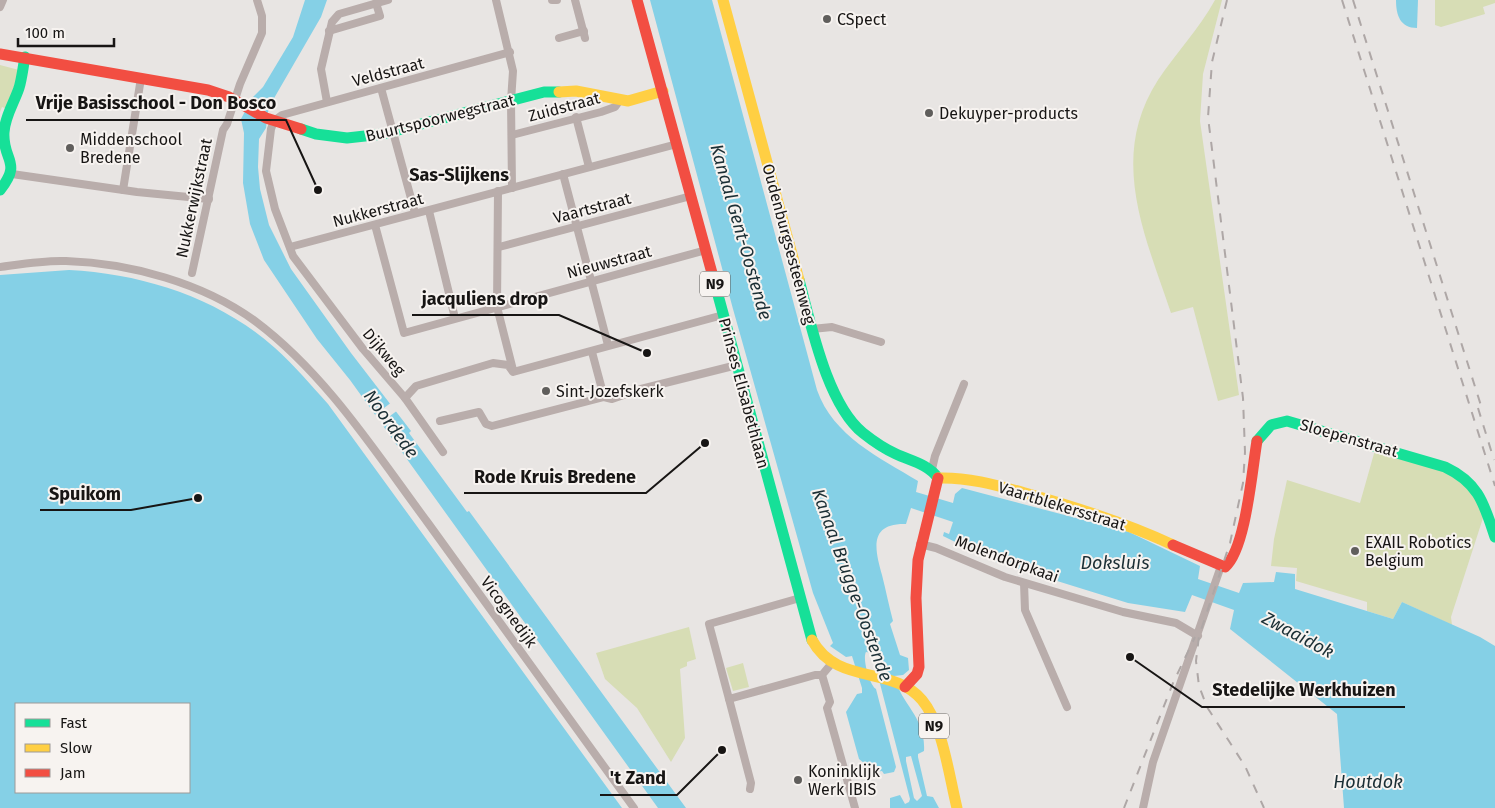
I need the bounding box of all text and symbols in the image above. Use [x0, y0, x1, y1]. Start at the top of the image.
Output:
place label: CSpect [837, 10, 886, 29]
marker: CSpect [821, 13, 833, 25]
scale bar [18, 15, 114, 47]
text: 100 m [25, 24, 65, 42]
street label: Veldstraat [350, 53, 426, 91]
callout: Vrije Basisschool - Don Bosco [26, 87, 286, 120]
street label: Zuidstraat [526, 88, 602, 126]
street label: Buurtspoorwegstraat [364, 90, 517, 146]
text: Vrije Basisschool - Don Bosco [35, 92, 276, 114]
place label: Dekuyper-products [939, 104, 1078, 123]
marker: Dekuyper-products [923, 107, 935, 119]
place label: Middenschool Bredene [80, 130, 182, 167]
street label: Nukkerwijkstraat [172, 136, 216, 260]
marker: Middenschool Bredene [64, 142, 76, 154]
water label: Kanaal Gent-Oostende [705, 142, 777, 322]
street label: Oudenburgsesteenweg [758, 162, 820, 327]
district label: Sas-Slijkens [409, 164, 509, 186]
street label: Vaartstraat [551, 188, 633, 227]
street label: Nukkerstraat [331, 189, 426, 231]
street label: Nieuwstraat [565, 242, 654, 282]
road number: N9 [700, 272, 730, 296]
callout: jacquliens drop [412, 282, 559, 315]
text: jacquliens drop [421, 288, 549, 310]
street label: Prinses Elisabethlaan [715, 316, 773, 470]
street label: Dijkweg [359, 324, 410, 380]
place label: Sint-Jozefskerk [556, 382, 664, 401]
marker: Sint-Jozefskerk [540, 385, 552, 397]
water label: Noordede [359, 386, 423, 462]
street label: Sloepenstraat [1298, 415, 1400, 461]
callout: Rode Kruis Bredene [464, 460, 646, 493]
text: Rode Kruis Bredene [474, 466, 636, 488]
callout: Spuikom [40, 477, 131, 510]
street label: Vaartblekersstraat [996, 478, 1128, 534]
text: Spuikom [49, 483, 121, 505]
water label: Kanaal Brugge-Oostende [807, 486, 897, 684]
street label: Molendorpkaai [953, 531, 1061, 587]
place label: EXAIL Robotics Belgium [1365, 533, 1471, 570]
marker: EXAIL Robotics Belgium [1349, 545, 1361, 557]
water label: Doksluis [1081, 552, 1149, 574]
street label: Vicognedijk [477, 573, 542, 652]
water label: Zwaaidok [1257, 606, 1338, 663]
callout: Stedelijke Werkhuizen [1202, 674, 1405, 707]
text: Stedelijke Werkhuizen [1212, 679, 1396, 701]
legend [15, 703, 190, 793]
text: Fast [60, 714, 87, 732]
road number: N9 [919, 714, 949, 738]
text: Slow [60, 739, 92, 757]
callout: 't Zand [600, 762, 677, 795]
place label: Koninklijk Werk IBIS [808, 762, 881, 799]
text: Jam [60, 764, 86, 782]
text: 't Zand [610, 767, 666, 789]
water label: Houtdok [1333, 771, 1403, 793]
marker: Koninklijk Werk IBIS [792, 774, 804, 786]

